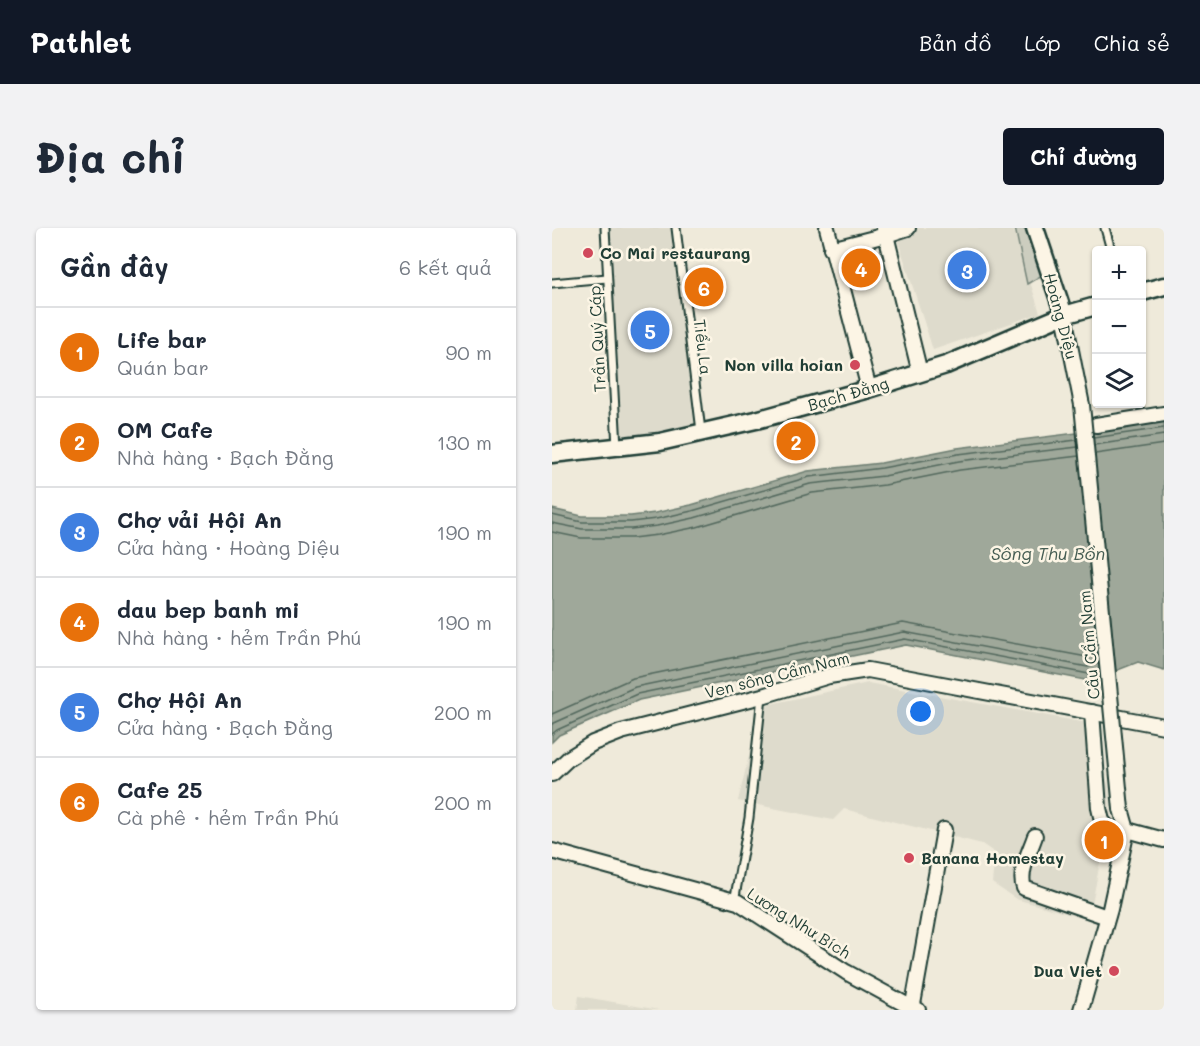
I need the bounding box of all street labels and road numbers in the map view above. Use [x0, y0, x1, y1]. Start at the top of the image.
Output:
street label: Hoàng Diệu [1040, 270, 1083, 361]
street label: Trần Quý Cáp [583, 285, 610, 393]
street label: Tiểu La [690, 318, 717, 376]
street label: Bạch Đằng [805, 372, 891, 415]
street label: Cầu Cẩm Nam [1073, 590, 1104, 700]
street label: Ven sông Cẩm Nam [702, 646, 851, 703]
street label: Lương Như Bích [744, 882, 855, 963]

